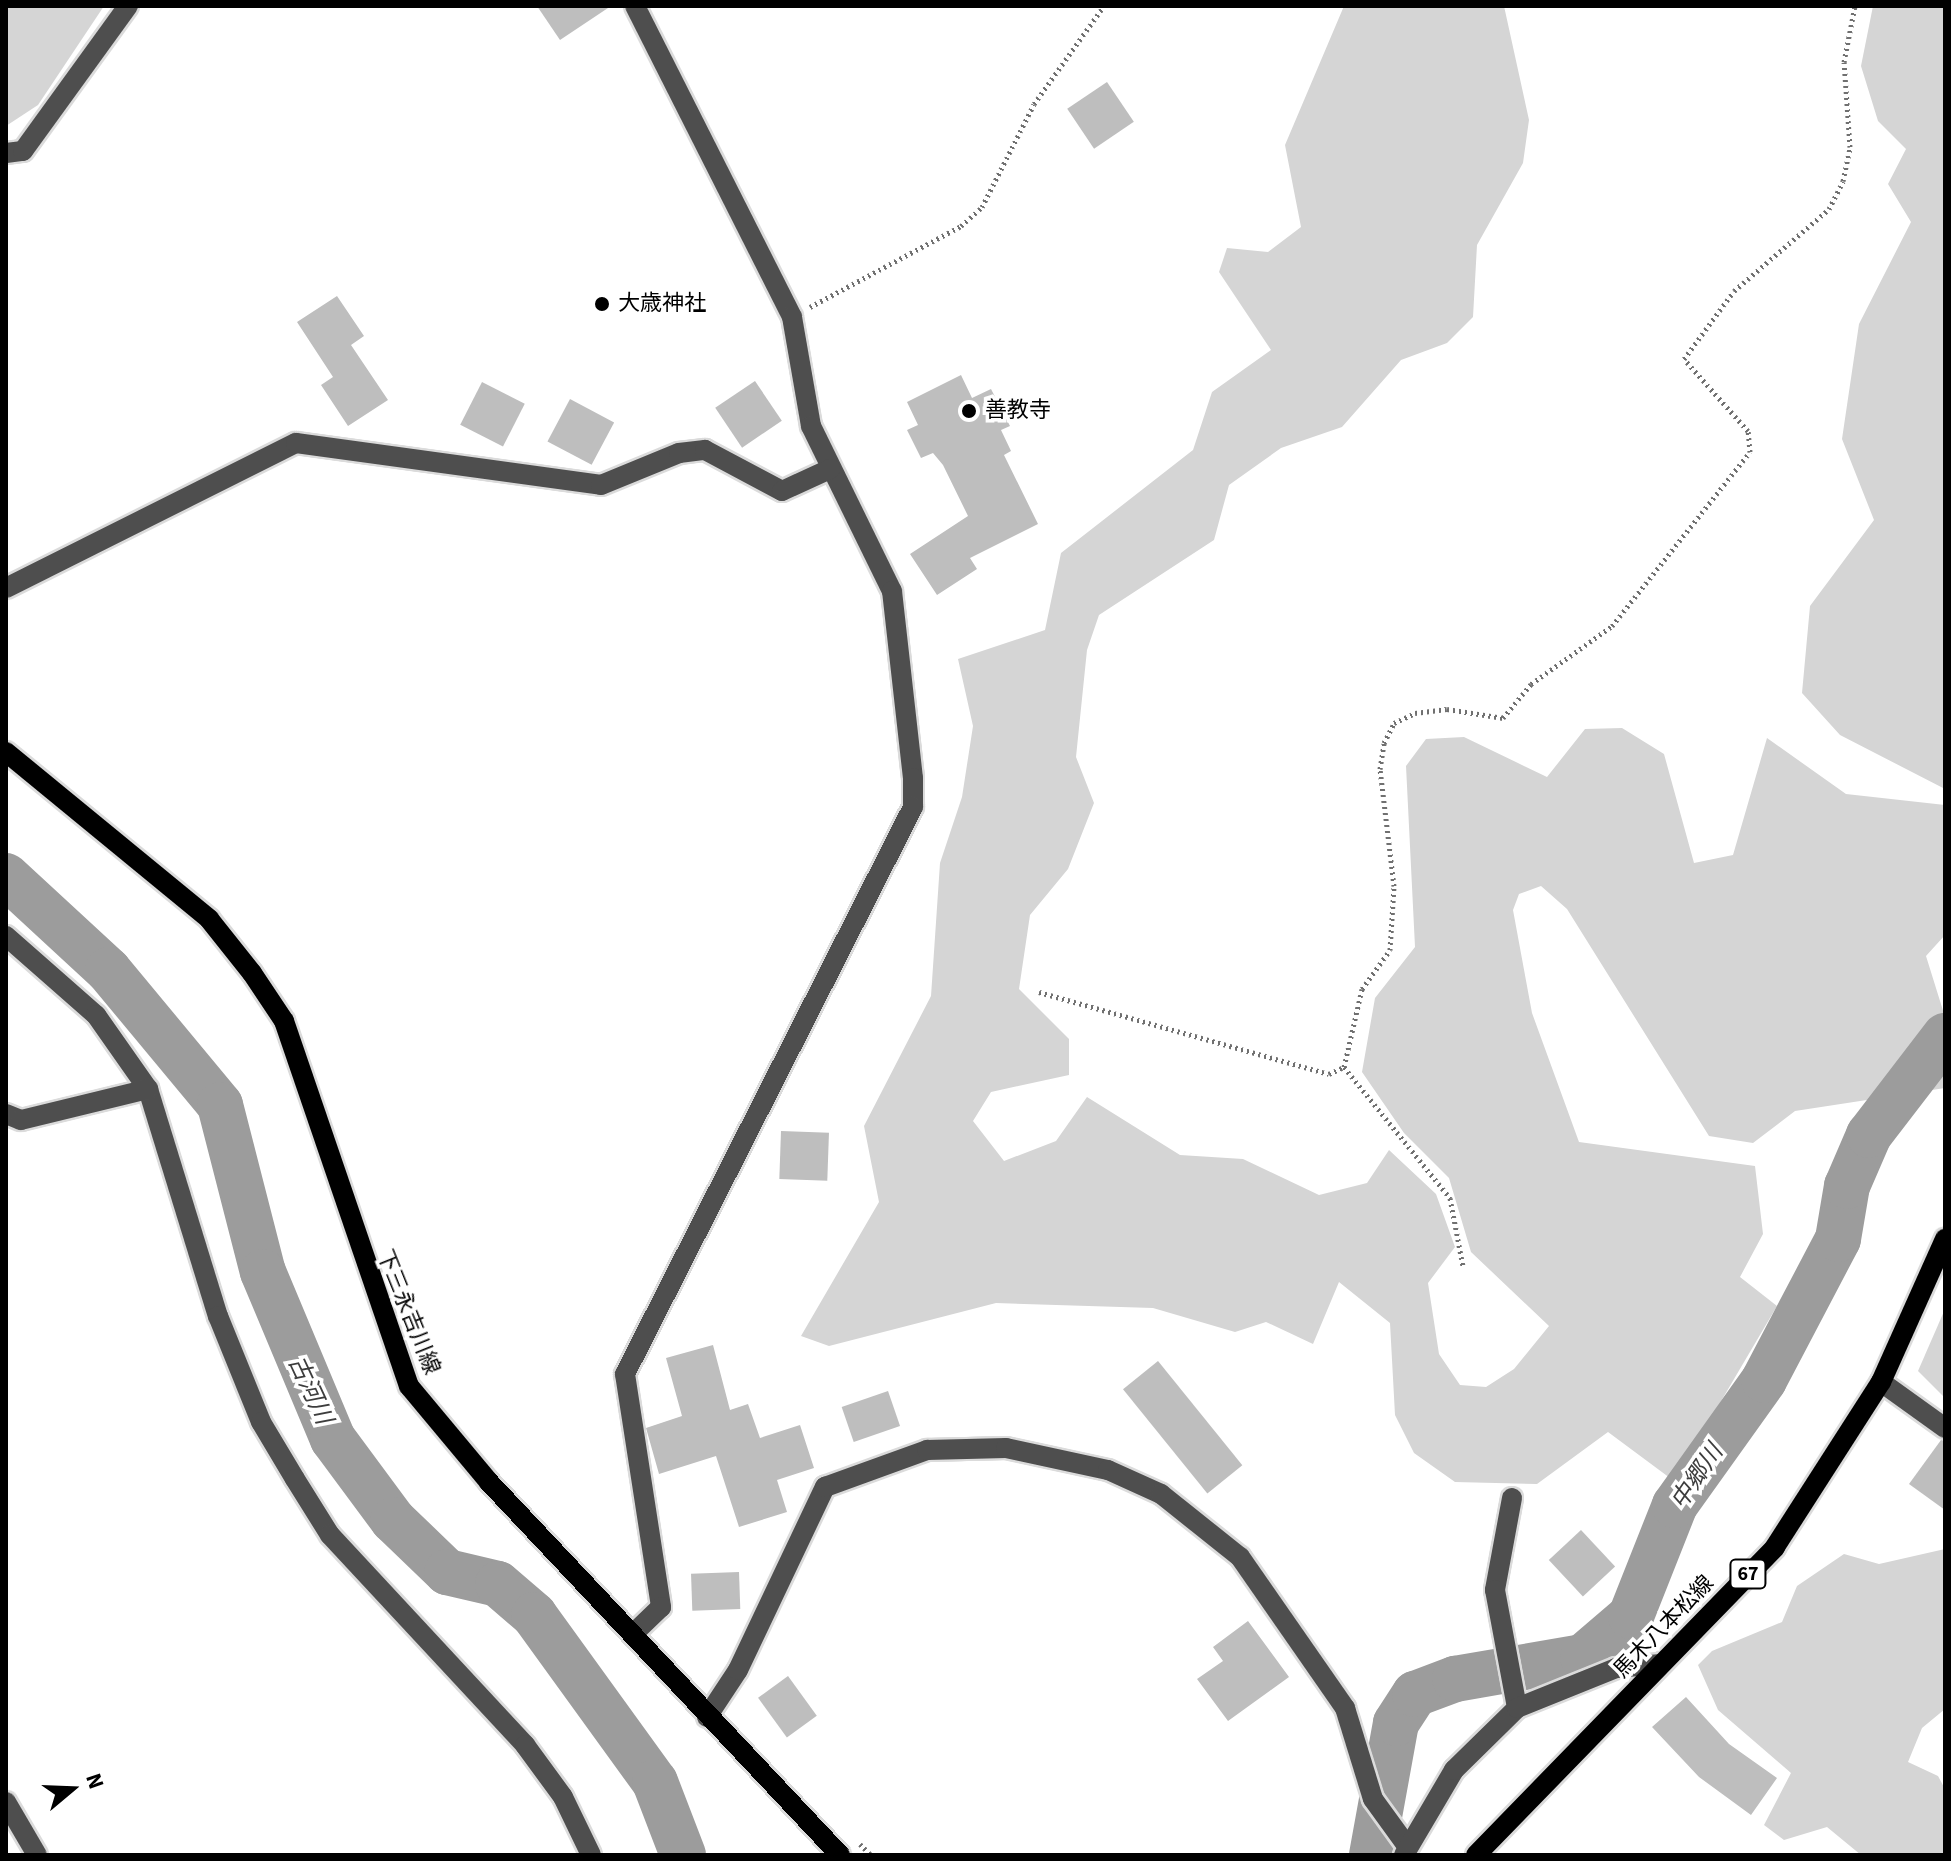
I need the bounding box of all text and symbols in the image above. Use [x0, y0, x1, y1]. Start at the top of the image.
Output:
place label: 大歳神社 [618, 291, 706, 317]
marker: 大歳神社 [593, 295, 611, 313]
place label: 善教寺 [985, 398, 1051, 424]
marker: 善教寺 [960, 402, 978, 420]
street label: 下三永吉川線 [371, 1246, 445, 1378]
water label: 古河川 [282, 1351, 338, 1429]
water label: 中郷川 [1665, 1439, 1729, 1515]
road number: 67 [1728, 1558, 1768, 1590]
street label: 馬木八本松線 [1609, 1570, 1719, 1684]
north arrow [32, 1749, 112, 1829]
text: N [77, 1769, 112, 1793]

